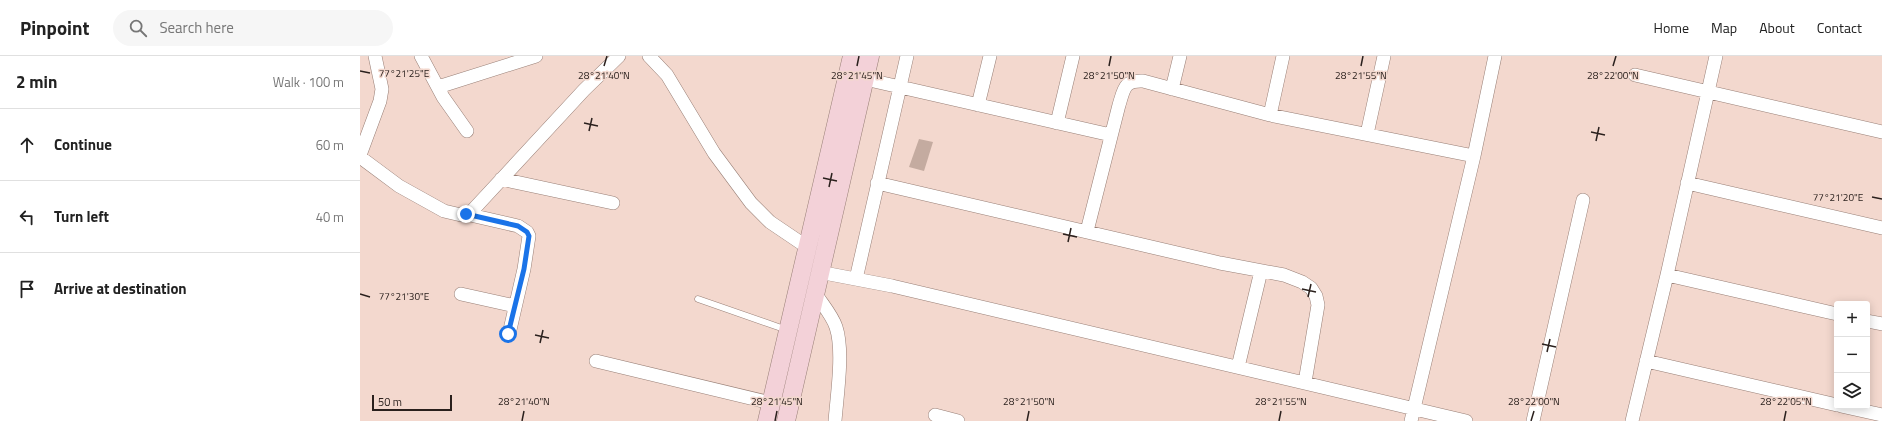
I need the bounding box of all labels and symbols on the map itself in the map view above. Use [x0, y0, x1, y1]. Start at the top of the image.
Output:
text: 77°21'25"E [379, 66, 430, 81]
text: 28°21'40"N [578, 68, 630, 83]
text: 28°21'45"N [831, 68, 883, 83]
text: 28°21'50"N [1083, 68, 1135, 83]
text: 28°21'55"N [1335, 68, 1387, 83]
text: 28°22'00"N [1587, 68, 1639, 83]
text: 77°21'20"E [1813, 190, 1864, 205]
route end [457, 205, 475, 223]
text: 77°21'30"E [379, 289, 430, 304]
route start [499, 325, 517, 343]
scale bar [372, 393, 452, 412]
text: 28°21'40"N [498, 394, 550, 409]
text: 28°21'45"N [751, 394, 803, 409]
text: 28°21'50"N [1003, 394, 1055, 409]
text: 28°21'55"N [1255, 394, 1307, 409]
text: 28°22'00"N [1508, 394, 1560, 409]
text: 28°22'05"N [1760, 394, 1812, 409]

